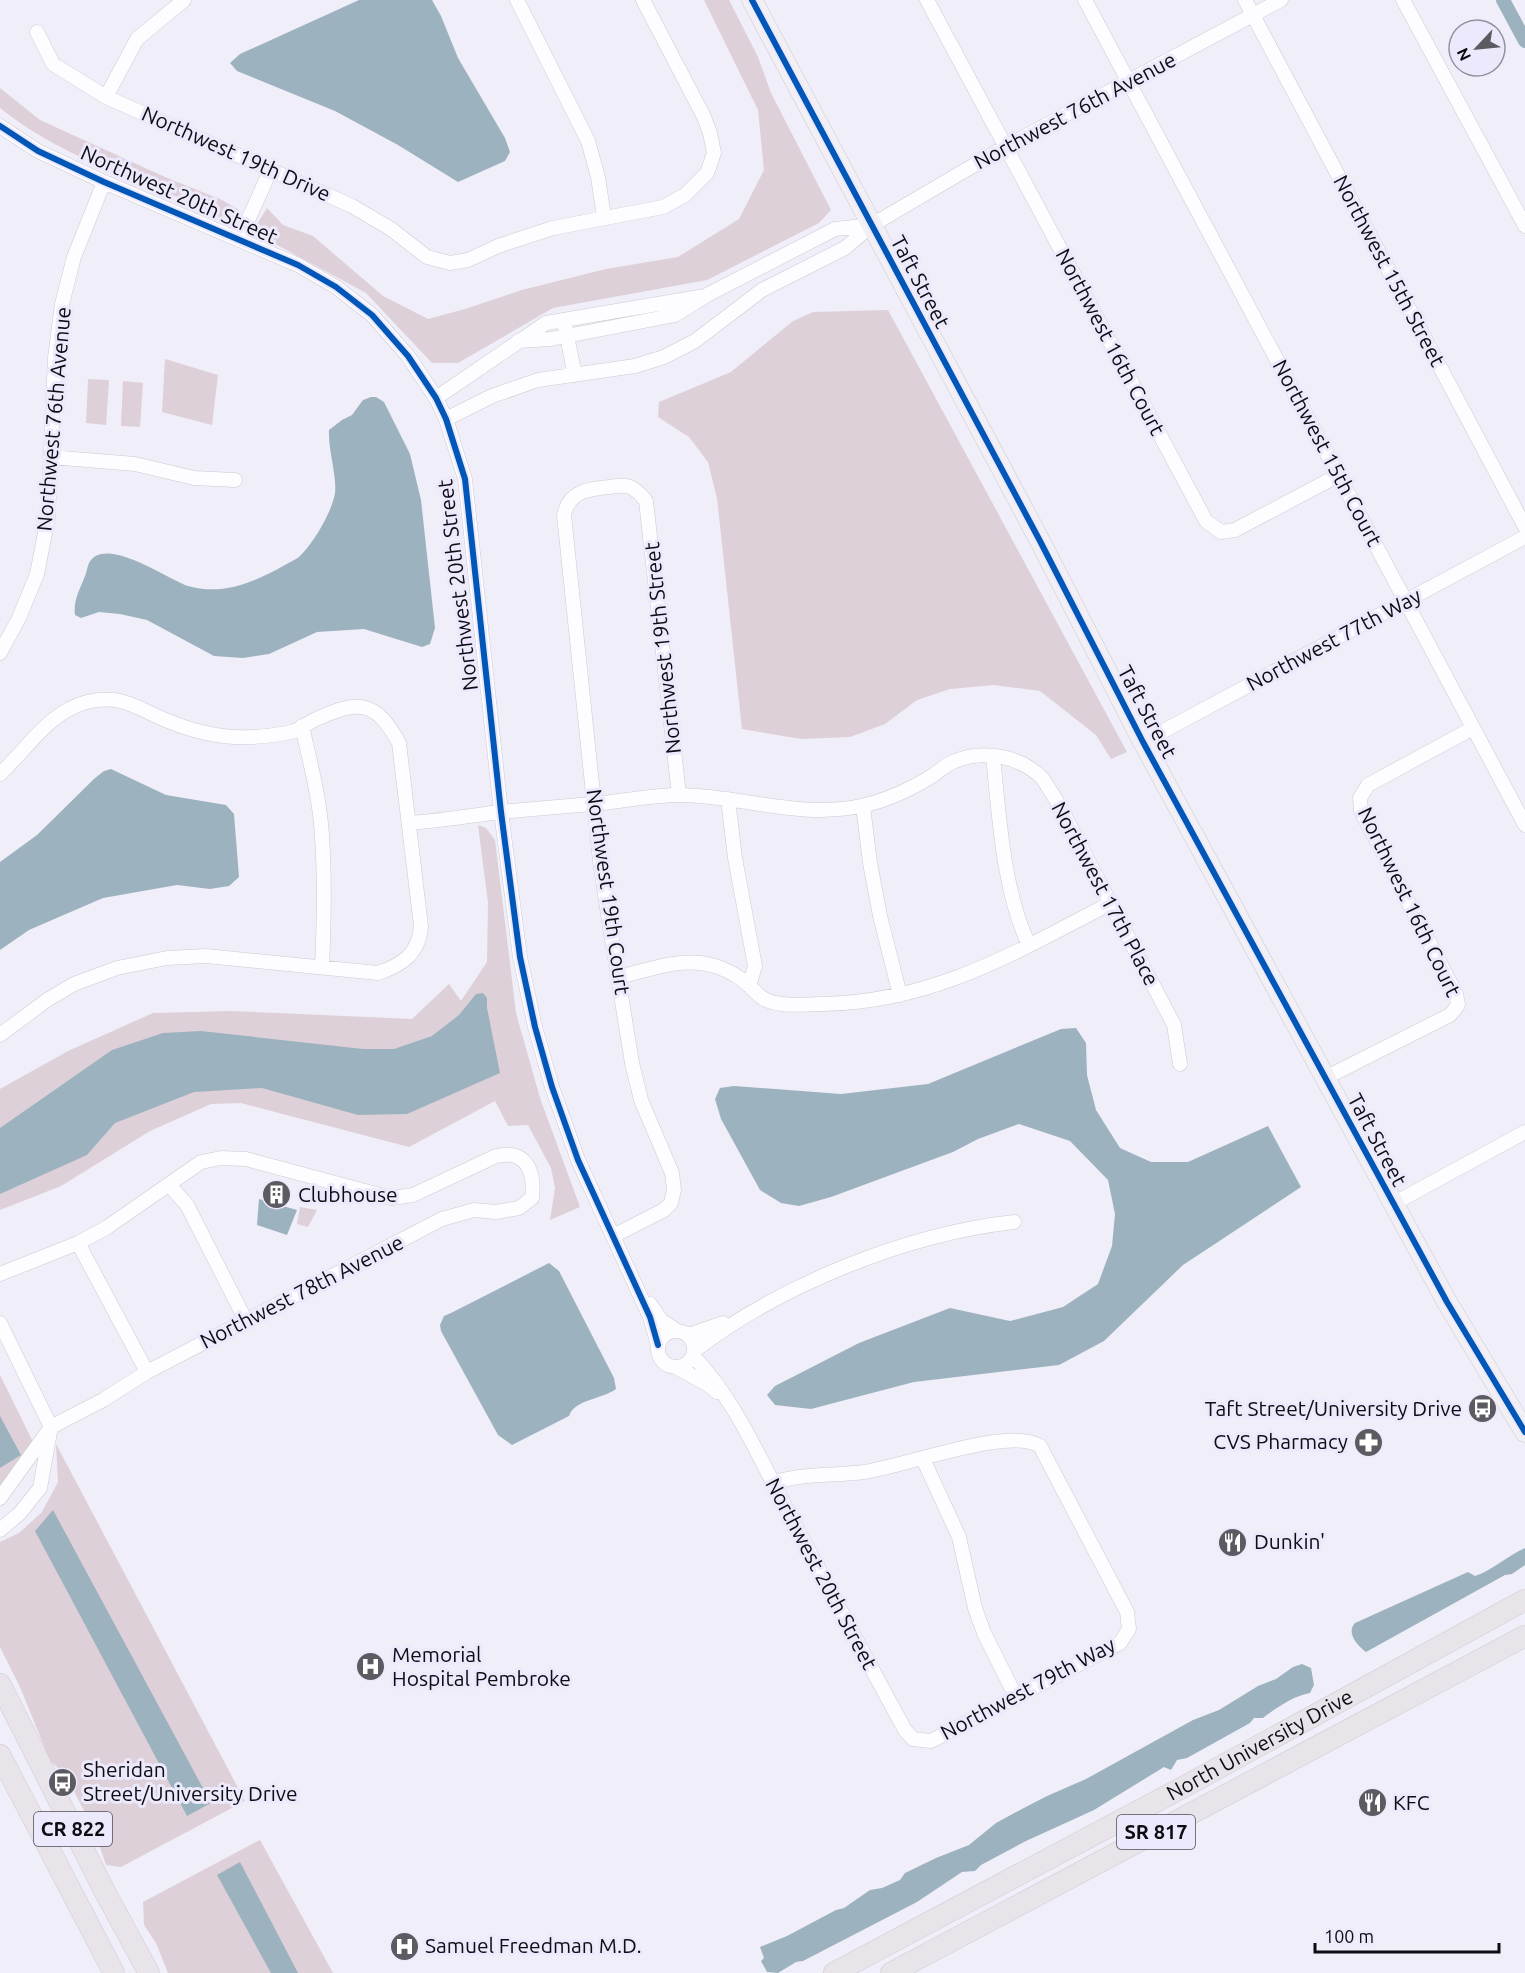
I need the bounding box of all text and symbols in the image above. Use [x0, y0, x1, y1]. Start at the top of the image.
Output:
north arrow [1447, 18, 1507, 78]
text: N [1453, 45, 1474, 64]
street label: Northwest 76th Avenue [970, 47, 1179, 174]
street label: Northwest 19th Drive [138, 101, 334, 206]
street label: Northwest 20th Street [77, 140, 282, 248]
street label: Northwest 15th Street [1329, 171, 1450, 370]
street label: Taft Street [886, 231, 955, 332]
street label: Northwest 16th Court [1052, 244, 1170, 439]
street label: Northwest 76th Avenue [31, 306, 75, 532]
street label: Northwest 15th Court [1269, 355, 1387, 550]
street label: Northwest 20th Street [432, 478, 482, 692]
street label: Northwest 19th Street [639, 541, 685, 755]
street label: Northwest 77th Way [1242, 583, 1425, 695]
street label: Taft Street [1113, 661, 1182, 762]
street label: Northwest 19th Court [583, 787, 635, 996]
street label: Northwest 17th Place [1047, 798, 1164, 989]
street label: Northwest 16th Court [1354, 803, 1466, 1000]
street label: Taft Street [1343, 1089, 1412, 1190]
building icon: Clubhouse [261, 1179, 293, 1211]
place label: Clubhouse [298, 1182, 398, 1206]
street label: Northwest 78th Avenue [196, 1229, 407, 1353]
bus stop icon: Taft Street/University Drive [1467, 1393, 1499, 1425]
place label: Taft Street/University Drive [1205, 1396, 1462, 1420]
pharmacy icon: CVS Pharmacy [1353, 1426, 1385, 1458]
place label: CVS Pharmacy [1213, 1429, 1348, 1453]
street label: Northwest 20th Street [761, 1474, 882, 1673]
restaurant icon: Dunkin' [1217, 1526, 1249, 1558]
place label: Dunkin' [1254, 1529, 1325, 1553]
street label: Northwest 79th Way [936, 1632, 1119, 1744]
place label: Memorial Hospital Pembroke [392, 1642, 571, 1690]
hospital icon: Memorial Hospital Pembroke [355, 1651, 387, 1683]
street label: North University Drive [1162, 1684, 1357, 1805]
place label: Sheridan Street/University Drive [83, 1757, 298, 1805]
bus stop icon: Sheridan Street/University Drive [46, 1766, 78, 1798]
restaurant icon: KFC [1356, 1787, 1388, 1819]
place label: KFC [1393, 1790, 1430, 1814]
road number: CR 822 [34, 1812, 112, 1846]
road number: SR 817 [1117, 1815, 1195, 1849]
scale bar [1315, 1916, 1500, 1954]
text: 100 m [1324, 1926, 1374, 1946]
hospital icon: Samuel Freedman M.D. [388, 1930, 420, 1962]
place label: Samuel Freedman M.D. [425, 1933, 642, 1957]

